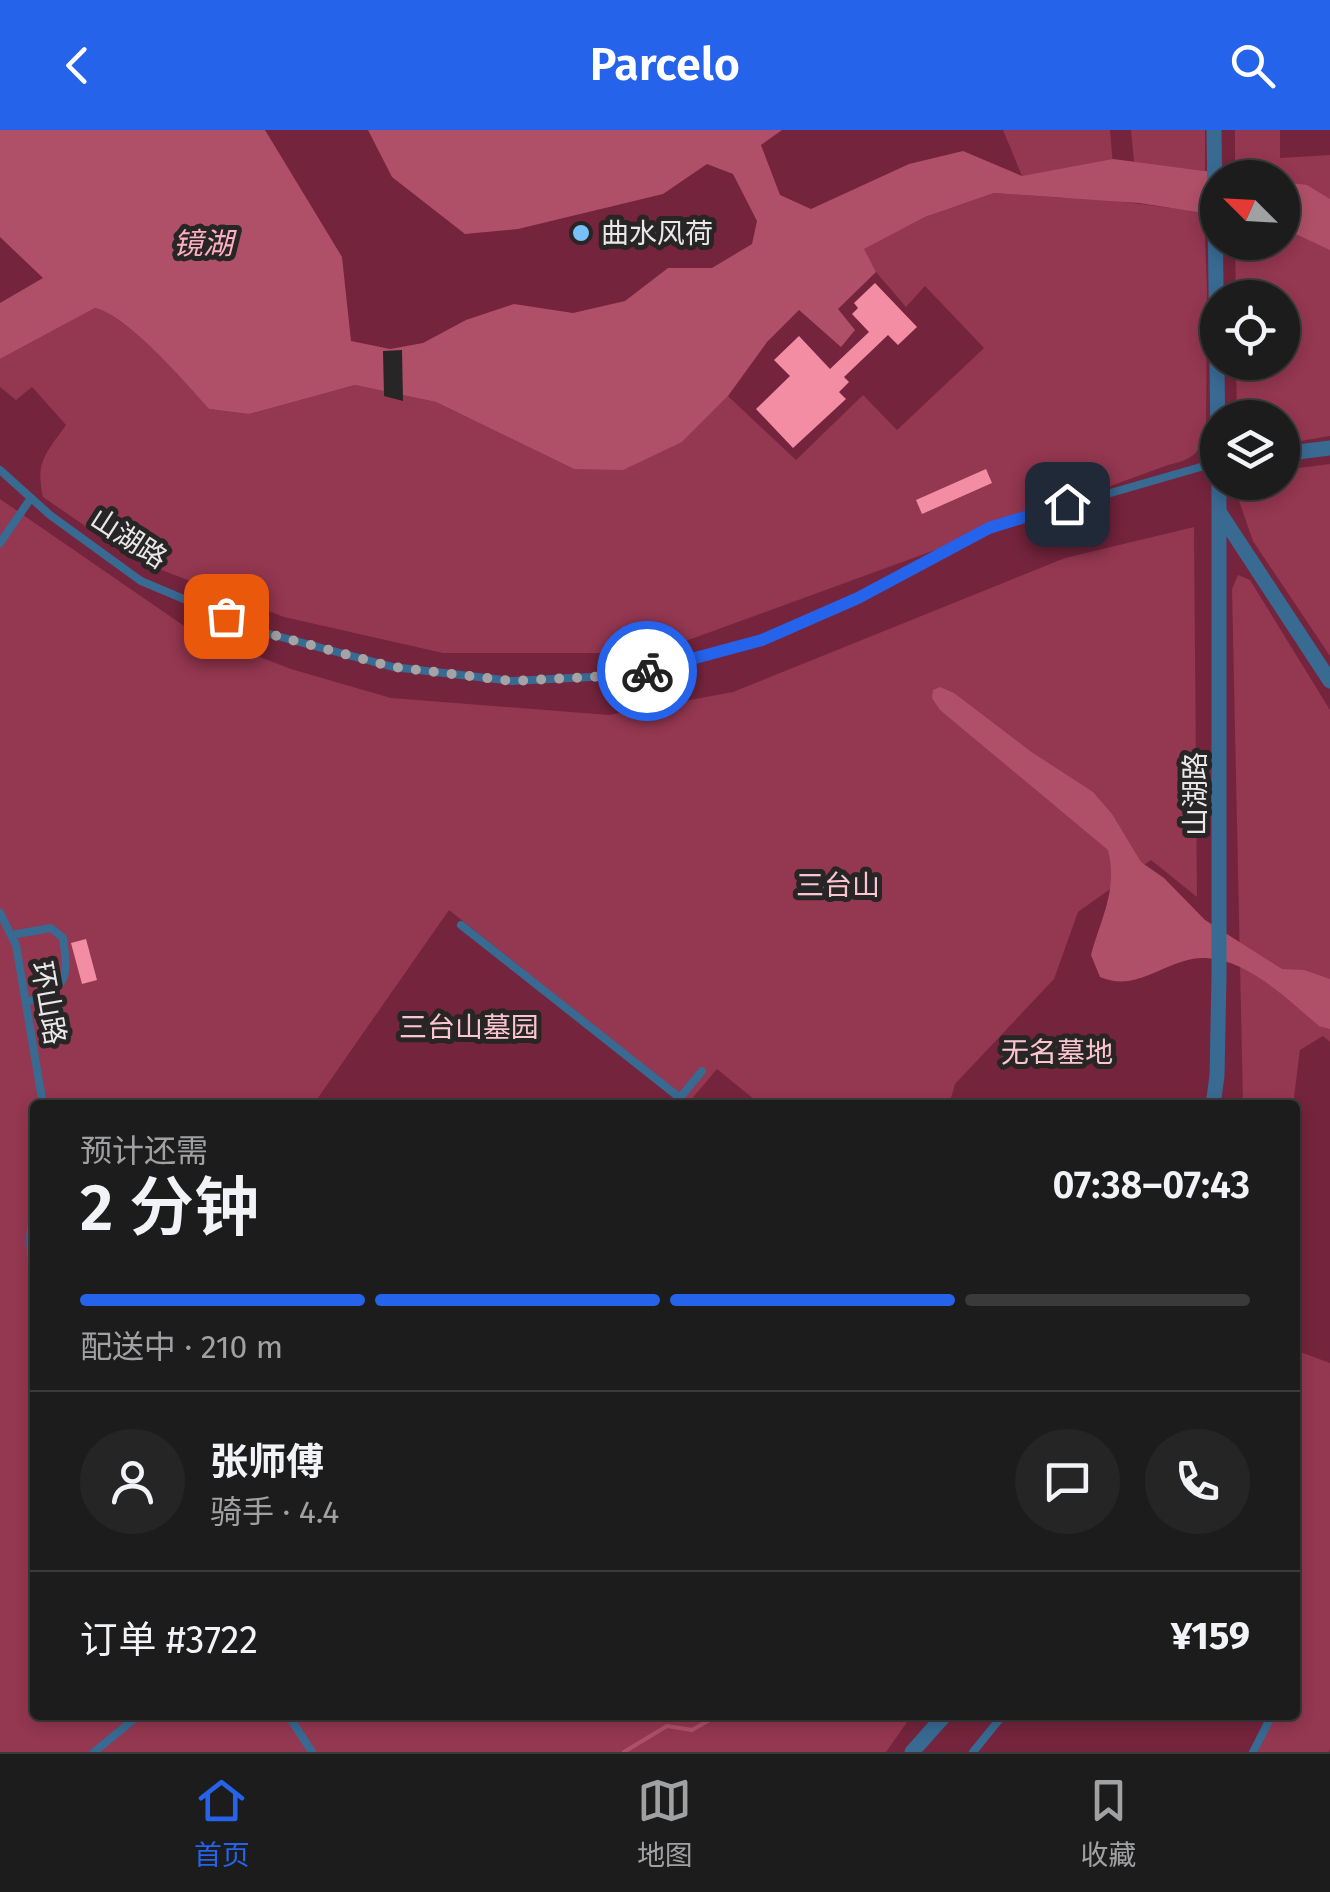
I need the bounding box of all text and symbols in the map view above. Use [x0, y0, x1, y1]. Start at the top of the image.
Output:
icon: back [50, 38, 105, 93]
text: Parcelo [590, 38, 740, 92]
icon: search [1225, 38, 1280, 93]
north arrow [1200, 160, 1300, 260]
map controls [1200, 160, 1300, 500]
place label: 曲水风荷 [601, 217, 713, 250]
marker: 曲水风荷 [570, 222, 592, 244]
water label: 镜湖 [173, 226, 237, 262]
button: locate [1200, 280, 1300, 380]
button: layers [1200, 400, 1300, 500]
pin [1025, 462, 1110, 547]
icon: home [1040, 477, 1095, 532]
street label: 山湖路 [85, 502, 173, 575]
pin [184, 574, 269, 659]
icon: bag [199, 589, 254, 644]
courier [597, 621, 697, 721]
icon: bike [620, 644, 675, 699]
street label: 山湖路 [1179, 752, 1212, 836]
park label: 三台山 [796, 869, 880, 902]
street label: 环山路 [25, 959, 72, 1047]
park label: 三台山墓园 [399, 1011, 539, 1044]
park label: 无名墓地 [1001, 1036, 1113, 1069]
text: 预计还需 [80, 1132, 208, 1170]
text: 07:38–07:43 [1053, 1162, 1250, 1208]
text: 2 分钟 [80, 1169, 259, 1247]
text: 配送中 · 210 m [80, 1328, 283, 1366]
button: person [80, 1429, 185, 1534]
button: chat [1015, 1429, 1120, 1534]
button: phone [1145, 1429, 1250, 1534]
text: 张师傅 [210, 1439, 324, 1485]
text: 骑手 · 4.4 [210, 1493, 339, 1531]
text: ¥159 [1171, 1613, 1250, 1659]
text: 订单 #3722 [80, 1617, 258, 1663]
tab: 首页 [194, 1773, 250, 1873]
tab: 地图 [637, 1773, 693, 1873]
tab: 收藏 [1080, 1773, 1136, 1873]

